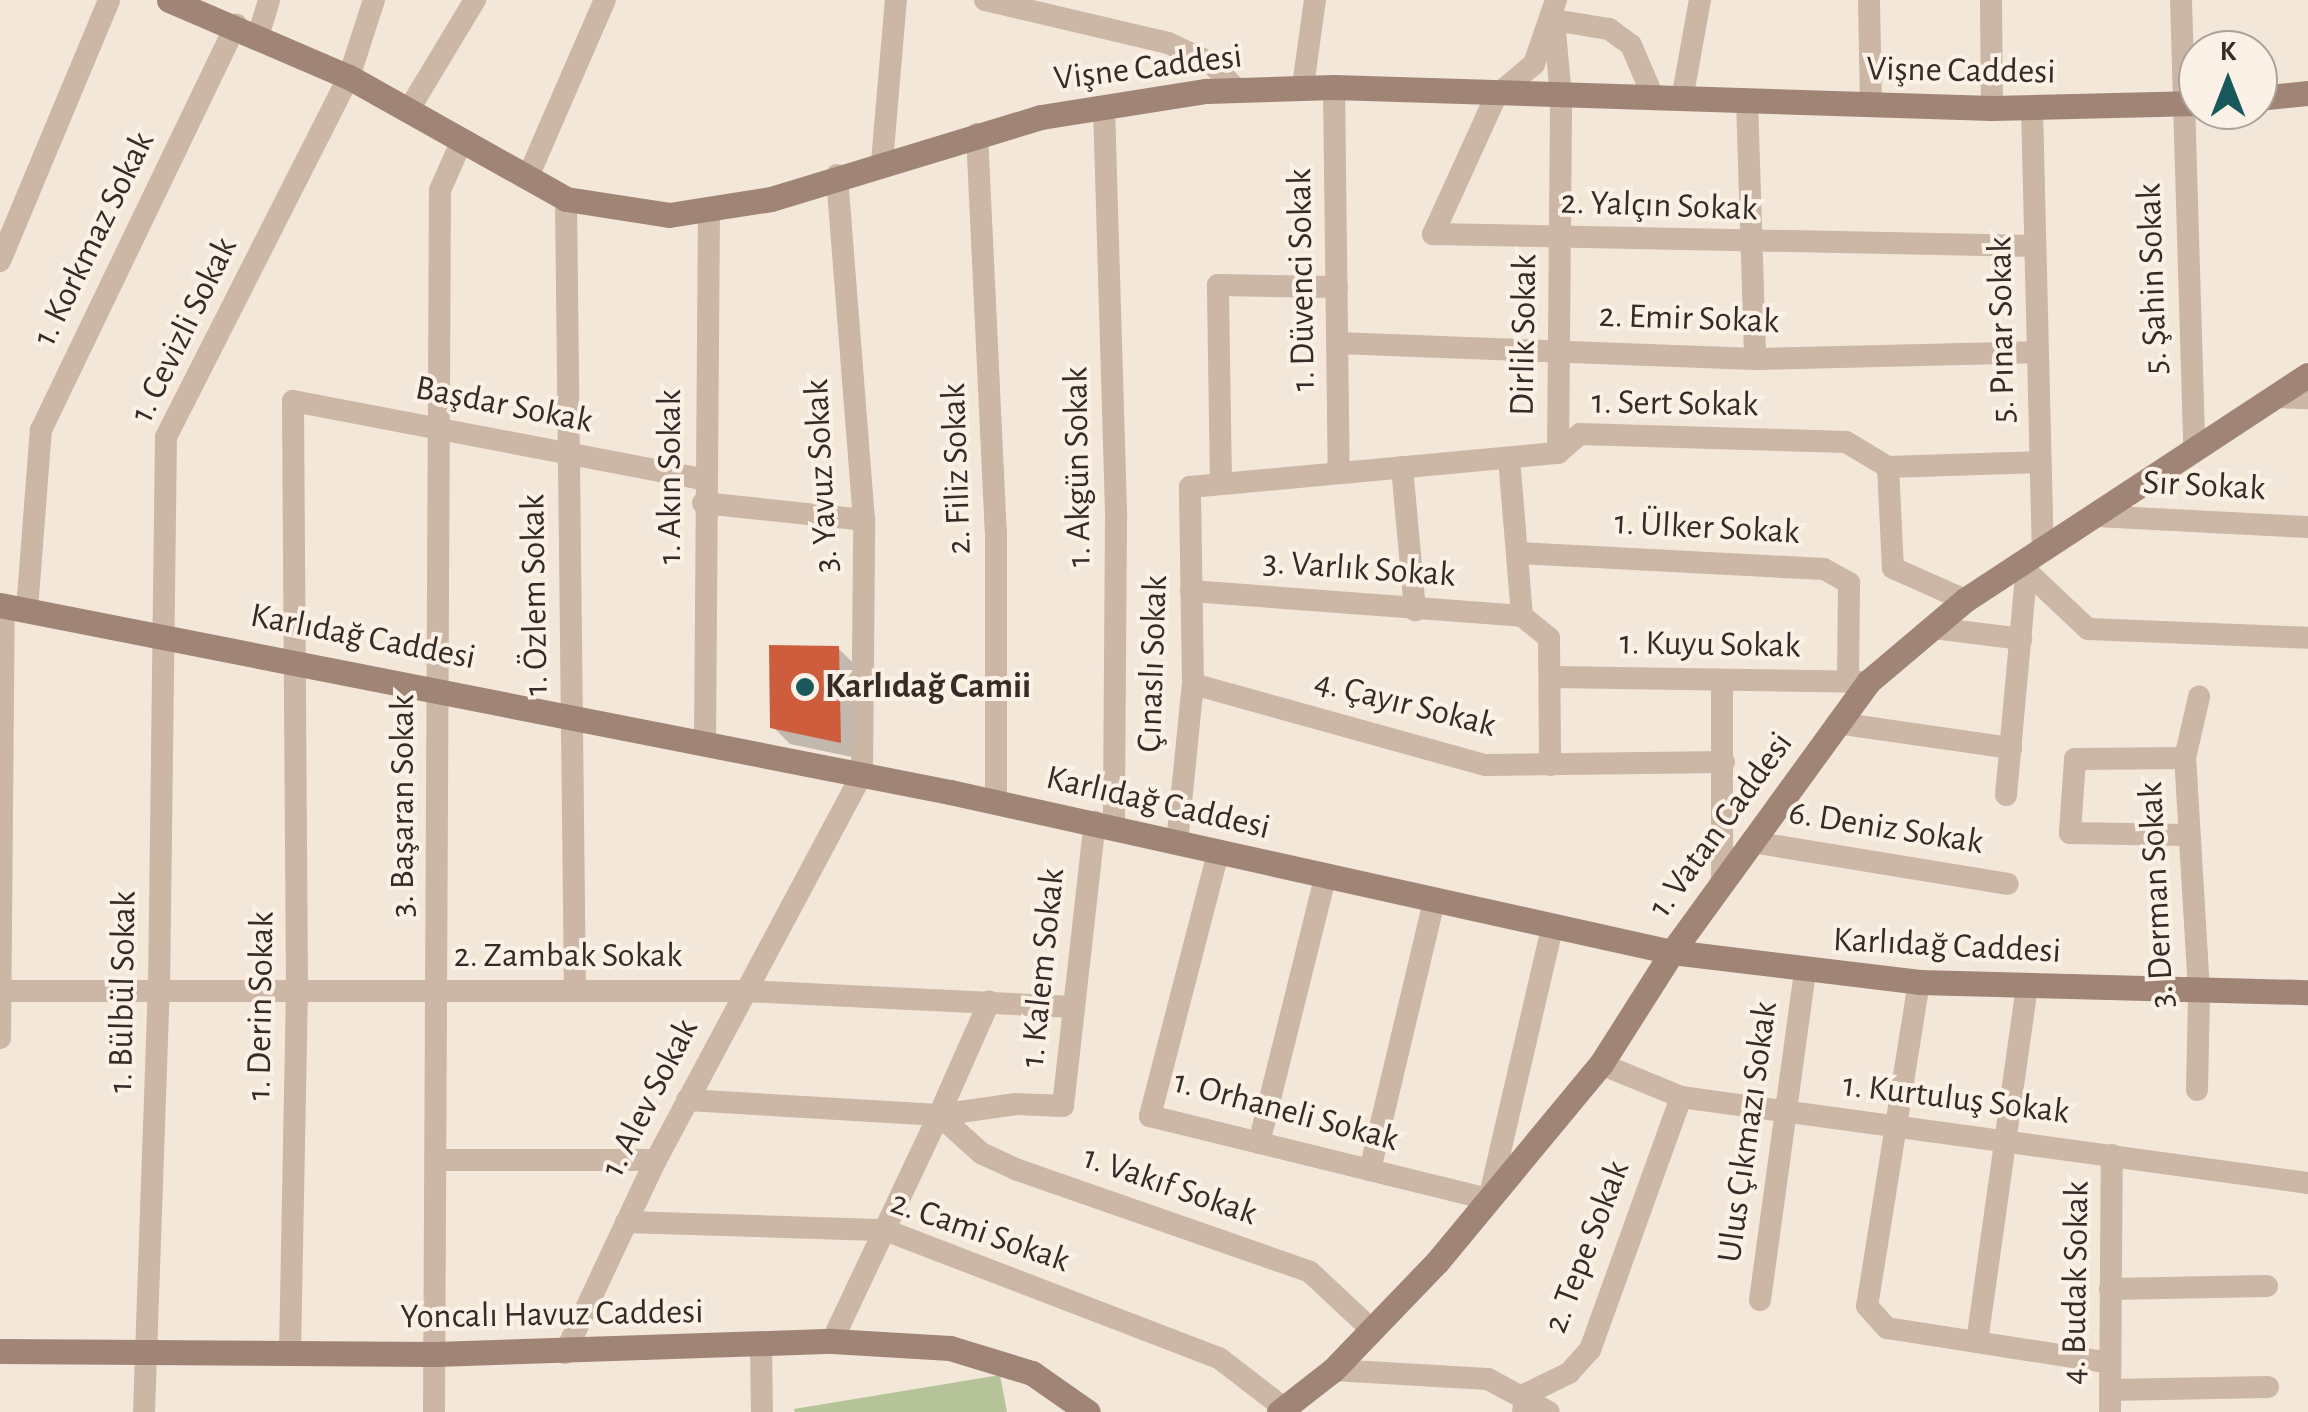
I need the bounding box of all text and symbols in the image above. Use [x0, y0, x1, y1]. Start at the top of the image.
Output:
north arrow [2178, 30, 2278, 130]
street label: Vişne Caddesi [1052, 36, 1244, 100]
text: K [2220, 38, 2236, 66]
street label: Vişne Caddesi [1866, 48, 2056, 94]
street label: 1. Korkmaz Sokak [24, 125, 164, 353]
street label: 1. Düvenci Sokak [1279, 168, 1325, 392]
street label: 2. Yalçın Sokak [1560, 182, 1758, 230]
street label: 5. Şahin Sokak [2129, 183, 2177, 375]
street label: 1. Cevizli Sokak [121, 231, 247, 429]
street label: 5. Pınar Sokak [1979, 236, 2025, 424]
street label: Dirlik Sokak [1502, 254, 1546, 416]
street label: 2. Emir Sokak [1598, 295, 1780, 343]
street label: Başdar Sokak [412, 367, 596, 443]
street label: 1. Akgün Sokak [1055, 367, 1101, 567]
street label: 3. Yavuz Sokak [796, 378, 848, 574]
street label: 1. Sert Sokak [1591, 382, 1759, 426]
street label: 2. Filiz Sokak [933, 383, 981, 555]
street label: 1. Akın Sokak [649, 390, 691, 564]
street label: Sır Sokak [2142, 462, 2266, 510]
street label: 1. Özlem Sokak [512, 494, 558, 696]
street label: 1. Ülker Sokak [1613, 502, 1801, 554]
street label: 3. Varlık Sokak [1262, 541, 1456, 597]
street label: Çınaslı Sokak [1129, 575, 1177, 753]
street label: Karlıdağ Caddesi [247, 595, 479, 679]
street label: 1. Kuyu Sokak [1619, 622, 1801, 668]
street label: 4. Çayır Sokak [1310, 661, 1500, 747]
place label: Karlıdağ Camii [825, 666, 1031, 708]
marker: Karlıdağ Camii [794, 676, 816, 698]
street label: 3. Başaran Sokak [382, 695, 424, 917]
street label: 1. Vatan Caddesi [1640, 724, 1802, 926]
street label: Karlıdağ Caddesi [1042, 757, 1274, 849]
street label: 3. Derman Sokak [2130, 781, 2184, 1009]
street label: 6. Deniz Sokak [1786, 792, 1986, 864]
street label: 1. Kalem Sokak [1012, 866, 1074, 1070]
street label: 1. Bülbül Sokak [100, 891, 146, 1093]
street label: 1. Derin Sokak [238, 911, 284, 1101]
street label: Karlıdağ Caddesi [1832, 919, 2062, 973]
street label: 2. Zambak Sokak [454, 935, 682, 977]
street label: Ulus Çıkmazı Sokak [1709, 999, 1787, 1265]
street label: 1. Alev Sokak [592, 1012, 708, 1184]
street label: 1. Orhaneli Sokak [1169, 1061, 1403, 1161]
street label: 1. Kurtuluş Sokak [1840, 1064, 2072, 1134]
street label: 1. Vakıf Sokak [1078, 1137, 1262, 1235]
street label: 2. Tepe Sokak [1535, 1155, 1639, 1339]
street label: 4. Budak Sokak [2053, 1181, 2099, 1385]
street label: 2. Cami Sokak [885, 1182, 1075, 1282]
street label: Yoncalı Havuz Caddesi [400, 1291, 704, 1339]

